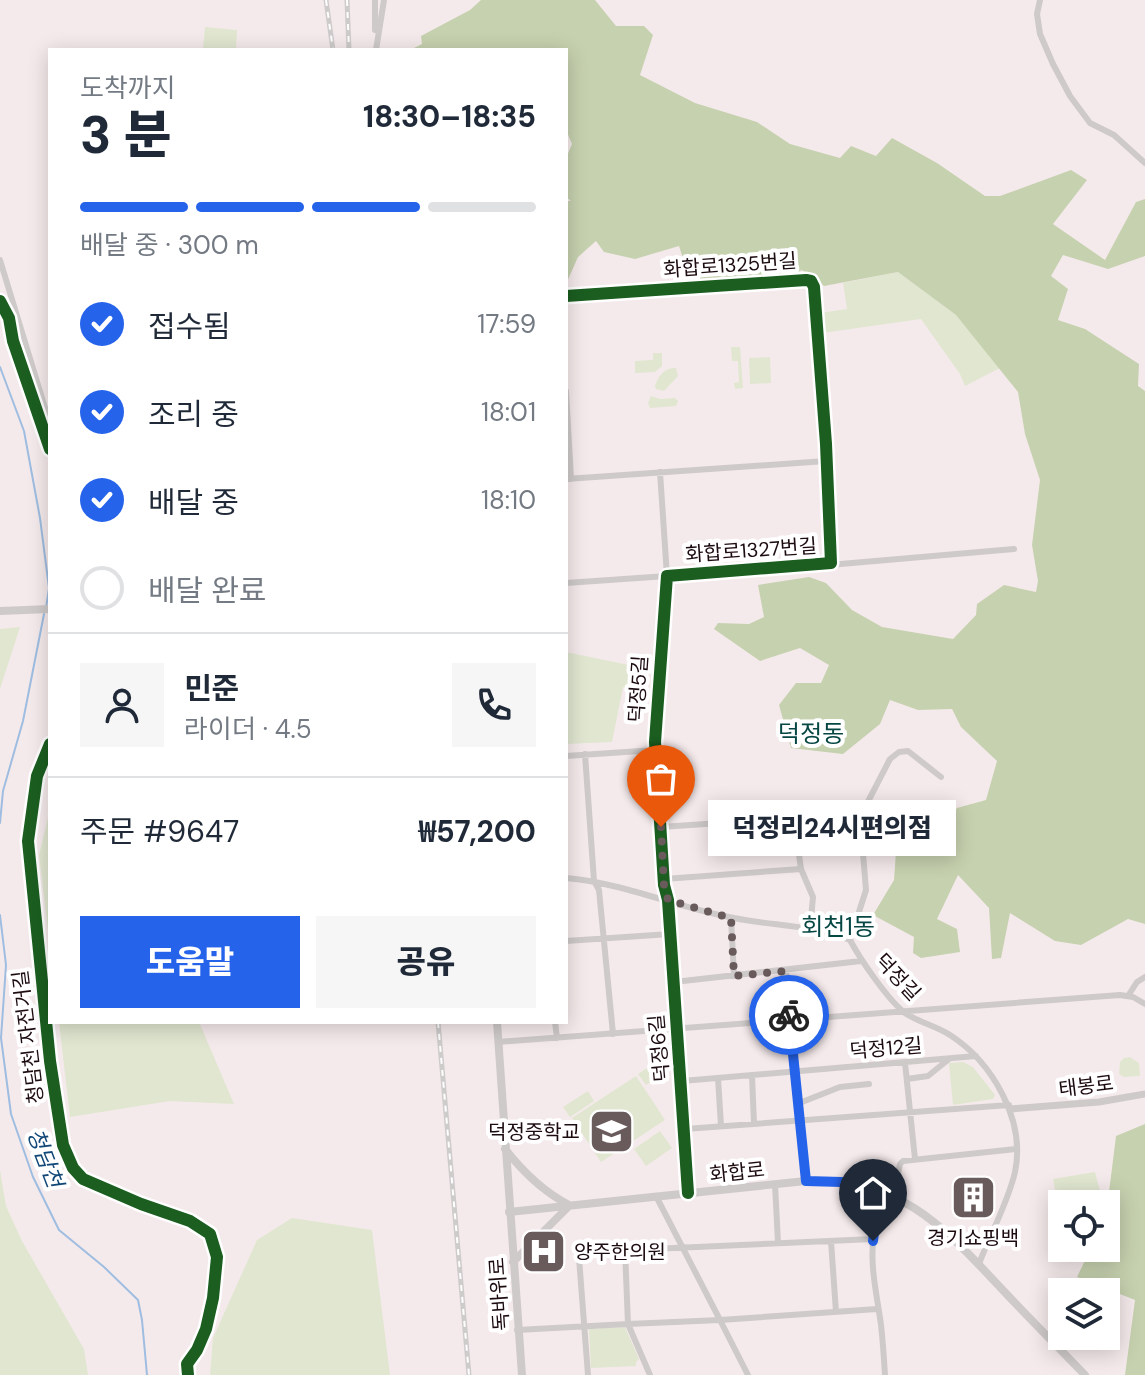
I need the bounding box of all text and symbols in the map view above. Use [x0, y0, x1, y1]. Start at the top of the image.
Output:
text: 도착까지 [80, 71, 176, 105]
text: 18:30–18:35 [363, 97, 536, 136]
text: 3 분 [80, 101, 171, 169]
text: 배달 중 · 300 m [80, 228, 259, 262]
street label: 화합로1325번길 [662, 247, 798, 283]
icon: check [80, 302, 124, 346]
text: 접수됨 [148, 307, 231, 346]
text: 17:59 [477, 307, 536, 341]
icon: check [80, 390, 124, 434]
text: 조리 중 [148, 395, 239, 434]
text: 18:01 [481, 395, 536, 429]
icon: check [80, 478, 124, 522]
text: 배달 중 [148, 483, 239, 522]
text: 18:10 [481, 483, 536, 517]
street label: 화합로1327번길 [684, 532, 818, 568]
text: 배달 완료 [148, 571, 266, 610]
street label: 덕정5길 [623, 654, 653, 724]
button: person [80, 663, 164, 747]
button: phone [452, 663, 536, 747]
text: 민준 [184, 669, 239, 708]
text: 라이더 · 4.5 [184, 712, 312, 746]
district label: 덕정동 [778, 718, 844, 749]
pin [627, 745, 695, 827]
icon: bag [639, 757, 683, 801]
callout: 덕정리24시편의점 [709, 799, 957, 855]
text: 덕정리24시편의점 [732, 811, 932, 845]
text: 주문 #9647 [80, 812, 239, 851]
text: ₩57,200 [418, 812, 536, 851]
district label: 회천1동 [801, 911, 875, 942]
button: 도움말 [80, 916, 300, 1008]
button: 공유 [316, 916, 536, 1008]
street label: 덕정길 [870, 948, 926, 1006]
street label: 청담천 자전거길 [7, 969, 49, 1105]
courier [749, 975, 829, 1055]
icon: bike [767, 993, 811, 1037]
street label: 덕정6길 [643, 1013, 675, 1083]
street label: 덕정12길 [849, 1032, 923, 1064]
street label: 태봉로 [1057, 1070, 1115, 1102]
school or university icon: 덕정중학교 [587, 1108, 635, 1156]
place label: 덕정중학교 [488, 1119, 580, 1145]
water label: 청담천 [21, 1124, 70, 1194]
street label: 화합로 [708, 1156, 766, 1188]
pin [839, 1159, 907, 1241]
icon: home [851, 1171, 895, 1215]
building icon: 경기쇼핑백 [949, 1174, 997, 1222]
map controls [1048, 1190, 1120, 1350]
button: locate [1048, 1190, 1120, 1262]
place label: 경기쇼핑백 [927, 1225, 1019, 1251]
hospital icon: 양주한의원 [519, 1228, 567, 1276]
place label: 양주한의원 [574, 1239, 666, 1265]
street label: 독바위로 [483, 1256, 515, 1332]
button: layers [1048, 1278, 1120, 1350]

